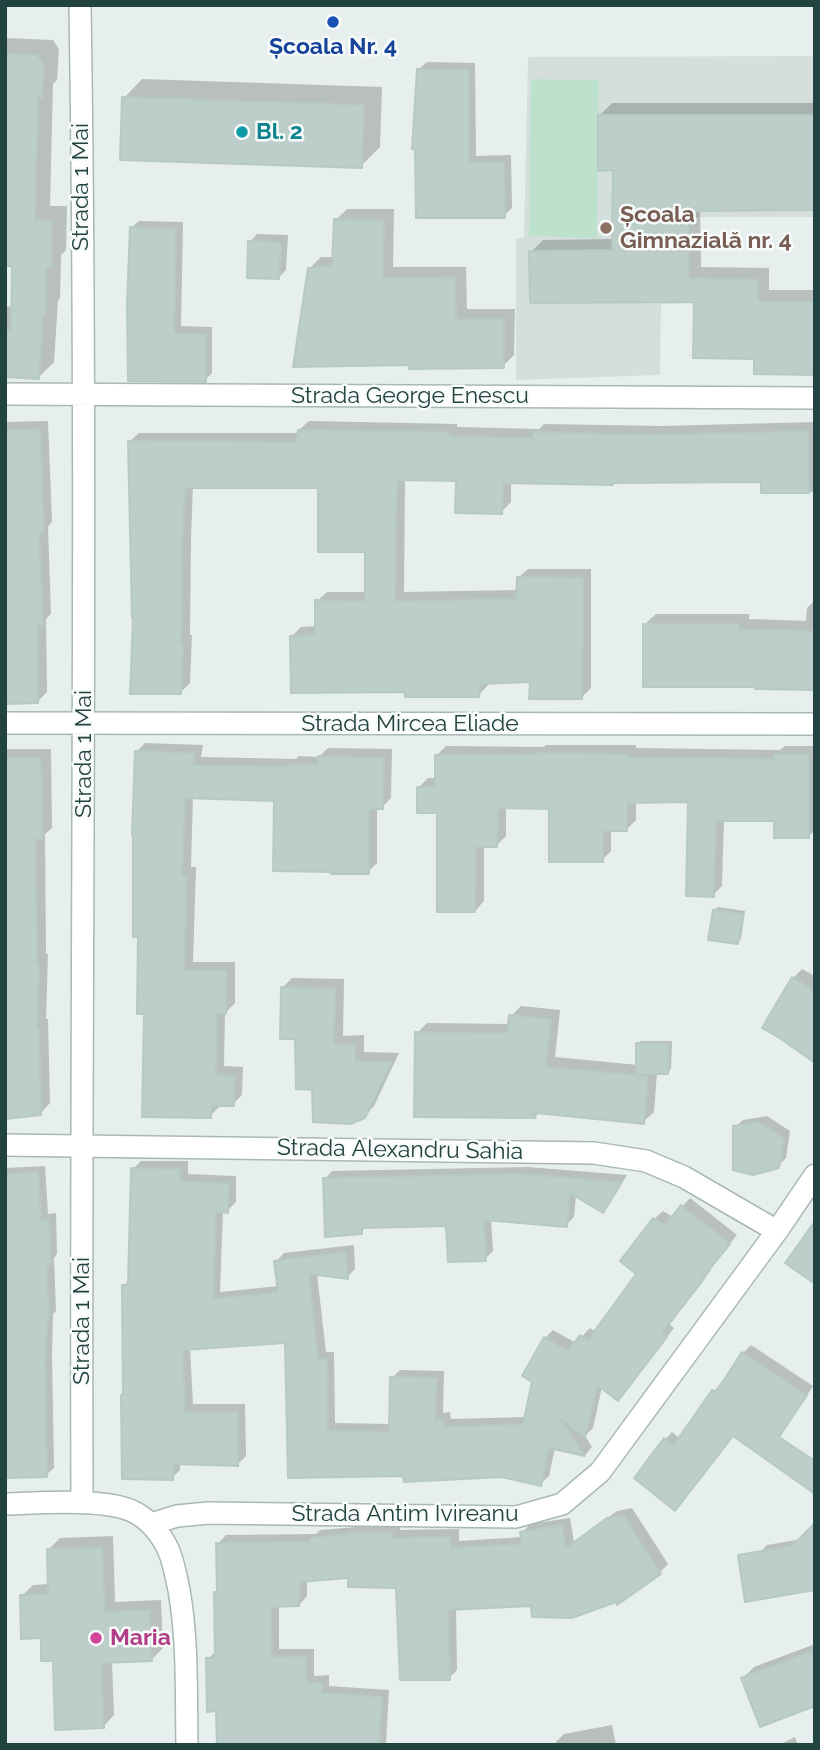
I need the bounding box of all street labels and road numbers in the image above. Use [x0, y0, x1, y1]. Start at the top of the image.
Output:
street label: Strada 1 Mai [67, 123, 95, 251]
street label: Strada George Enescu [291, 382, 529, 410]
street label: Strada 1 Mai [70, 690, 98, 818]
street label: Strada Mircea Eliade [301, 710, 519, 738]
street label: Strada Alexandru Sahia [277, 1134, 523, 1166]
street label: Strada 1 Mai [68, 1257, 96, 1385]
street label: Strada Antim Ivireanu [291, 1500, 519, 1528]

